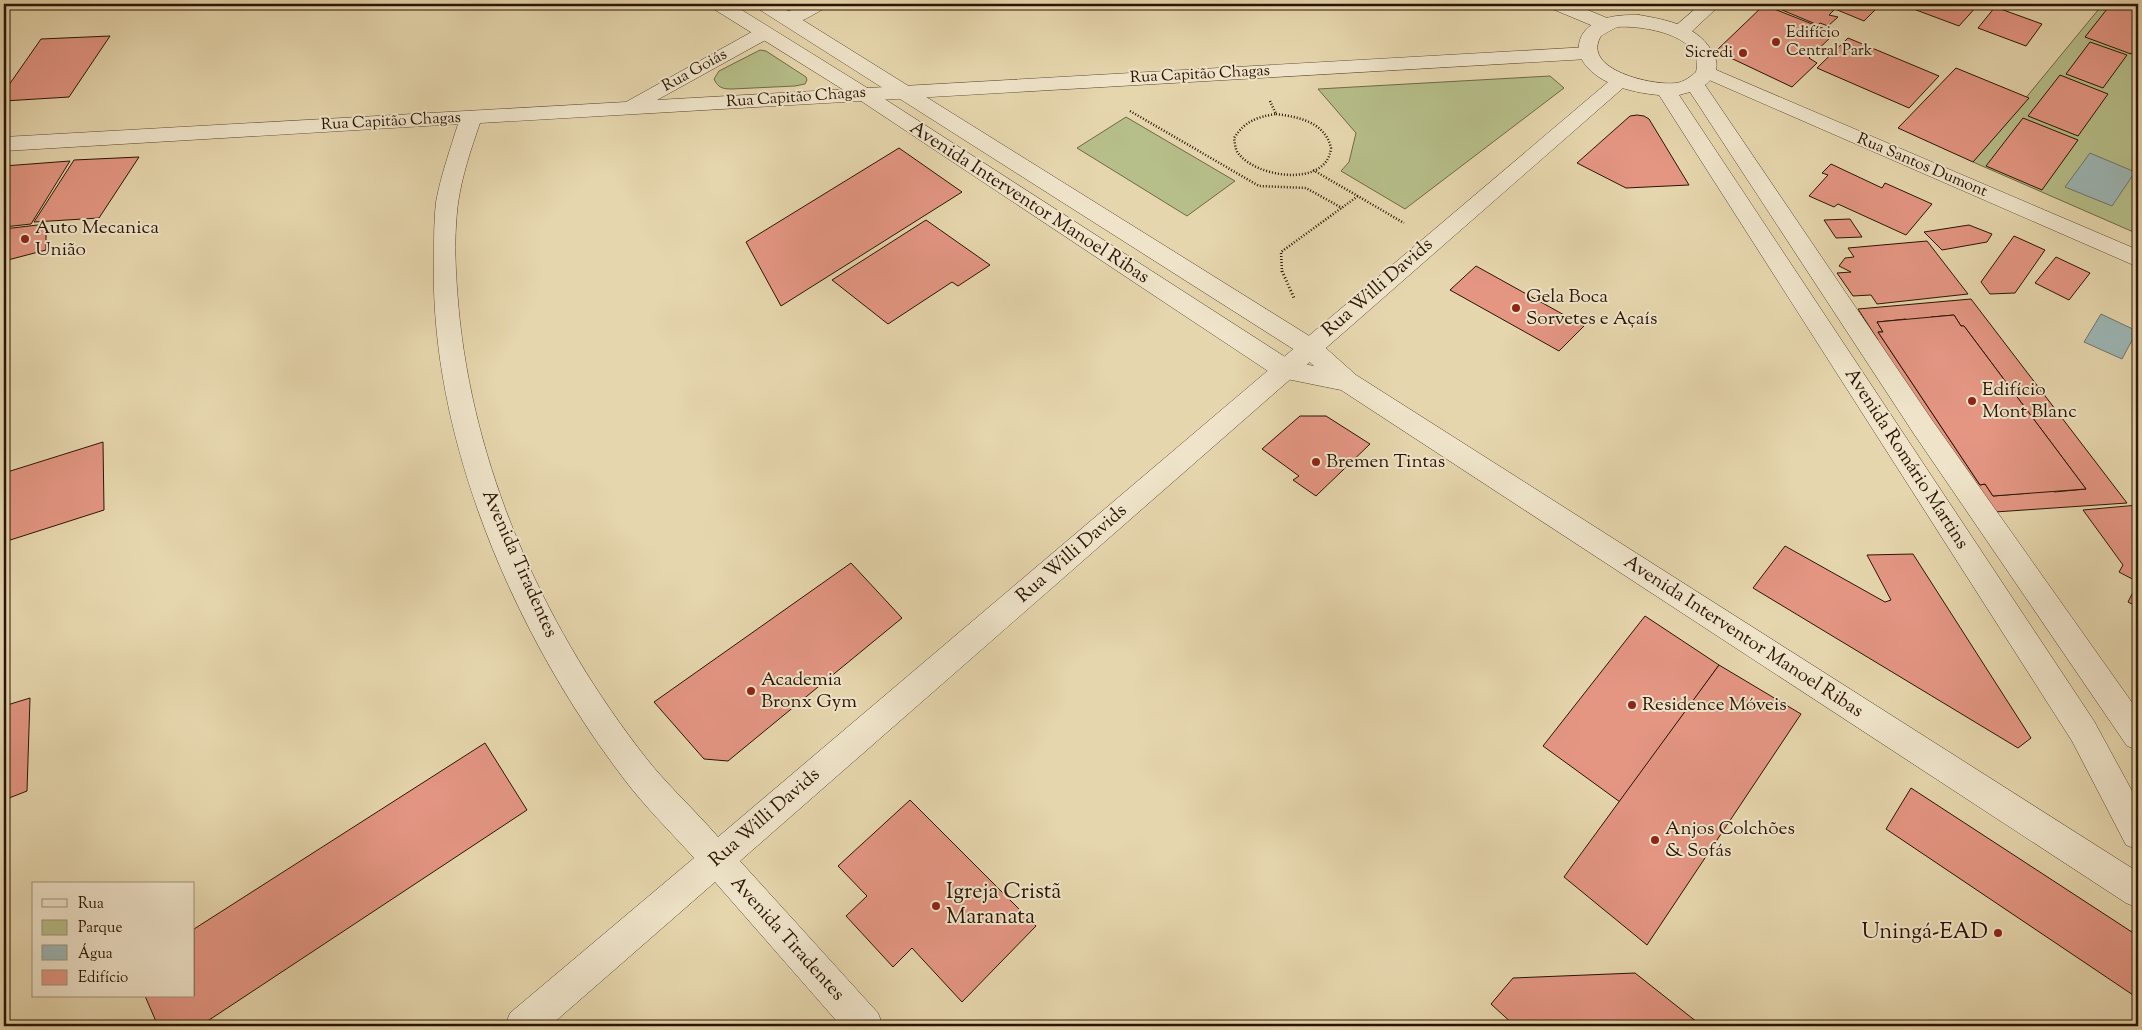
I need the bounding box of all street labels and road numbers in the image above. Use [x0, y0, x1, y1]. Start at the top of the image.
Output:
street label: Rua Goiás [658, 44, 732, 98]
street label: Rua Capitão Chagas [1130, 60, 1270, 90]
street label: Rua Capitão Chagas [725, 82, 867, 114]
street label: Rua Capitão Chagas [321, 107, 461, 137]
street label: Avenida Interventor Manoel Ribas [904, 115, 1154, 291]
street label: Rua Santos Dumont [1853, 128, 1991, 204]
street label: Rua Willi Davids [1317, 232, 1439, 344]
street label: Avenida Romário Martins [1837, 363, 1975, 555]
street label: Avenida Tiradentes [474, 486, 564, 642]
street label: Rua Willi Davids [1011, 498, 1133, 610]
street label: Avenida Interventor Manoel Ribas [1618, 549, 1868, 725]
street label: Rua Willi Davids [704, 762, 826, 874]
street label: Avenida Tiradentes [724, 871, 850, 1007]

